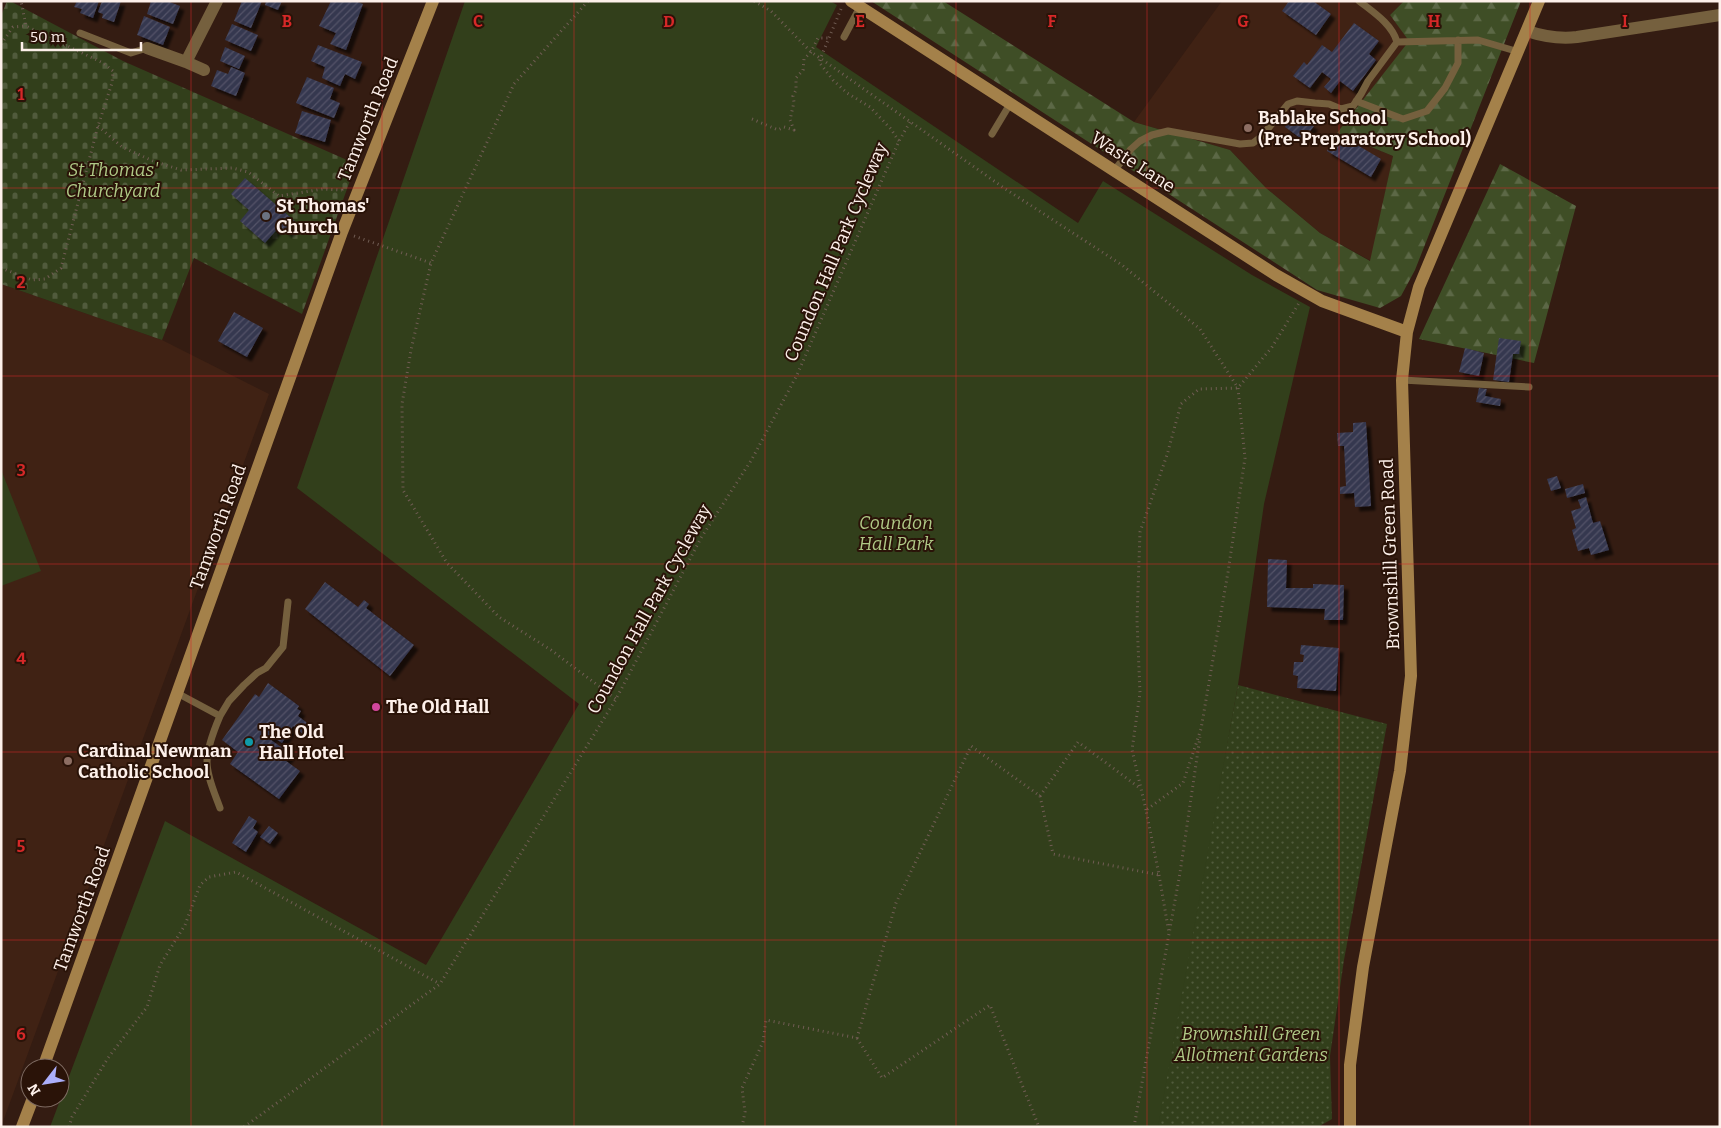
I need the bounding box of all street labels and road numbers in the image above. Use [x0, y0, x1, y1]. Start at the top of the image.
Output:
street label: Tamworth Road [333, 53, 403, 184]
street label: Waste Lane [1087, 127, 1179, 197]
street label: Coundon Hall Park Cycleway [780, 139, 892, 365]
street label: Brownshill Green Road [1376, 458, 1404, 650]
street label: Tamworth Road [185, 461, 251, 593]
street label: Coundon Hall Park Cycleway [582, 500, 716, 718]
street label: Tamworth Road [49, 843, 115, 975]

